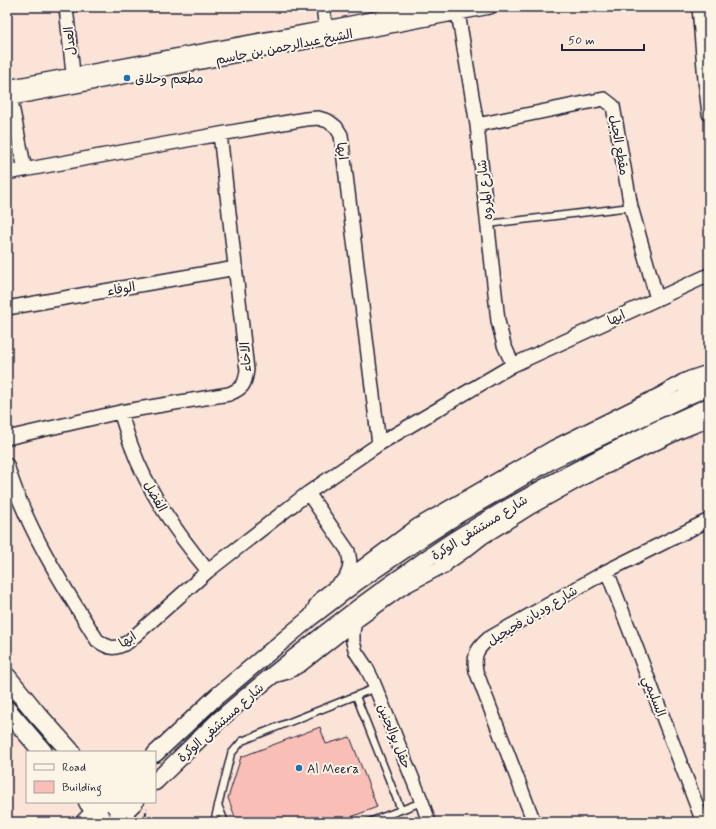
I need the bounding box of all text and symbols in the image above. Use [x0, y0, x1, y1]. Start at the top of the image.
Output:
street label: العدل [61, 26, 80, 56]
street label: الشيخ عبدالرحمن بن جاسم [214, 26, 355, 70]
scale bar [562, 26, 644, 52]
text: 50 m [568, 33, 595, 49]
place label: مطعم وحلاق [135, 71, 203, 89]
marker: مطعم وحلاق [122, 73, 132, 83]
street label: مقطع الجبل [604, 114, 632, 177]
street label: ابها [332, 141, 351, 161]
street label: شارع المروه [474, 159, 497, 221]
street label: الوفاء [106, 279, 137, 300]
street label: ابها [605, 307, 628, 330]
street label: الاخاء [237, 341, 256, 373]
street label: الفضل [139, 478, 170, 515]
street label: شارع مستشفى الوكرة [428, 492, 531, 565]
street label: شارع وديان فحيحيل [485, 583, 581, 650]
street label: ابها [116, 628, 140, 652]
street label: السليمي [636, 674, 669, 720]
street label: شارع مستشفى الوكرة [174, 680, 268, 766]
street label: حقل بوالحنين [373, 701, 414, 772]
legend [26, 751, 156, 803]
text: Road [62, 760, 86, 776]
place label: Al Meera [307, 761, 359, 778]
marker: Al Meera [294, 763, 304, 773]
text: Building [62, 780, 102, 797]

